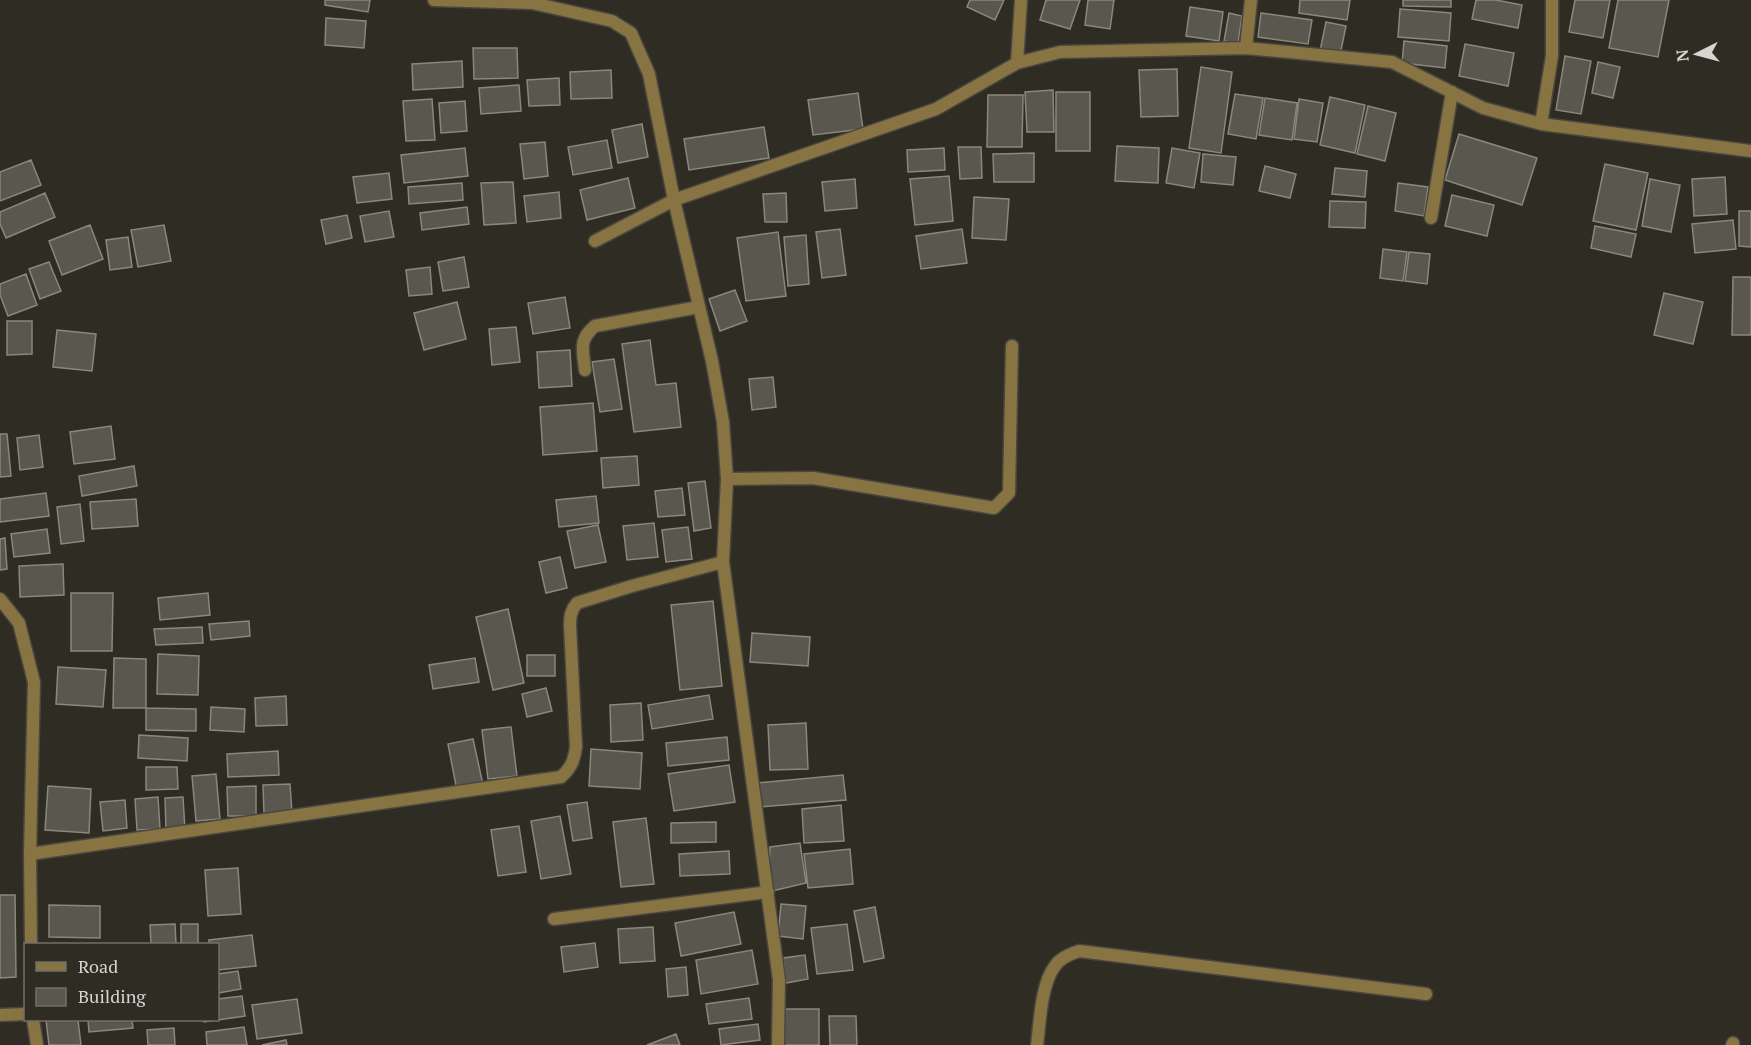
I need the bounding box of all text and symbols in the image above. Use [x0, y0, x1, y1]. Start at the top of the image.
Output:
north arrow [1667, 24, 1727, 84]
text: N [1671, 48, 1694, 63]
legend [24, 943, 219, 1021]
text: Road [78, 954, 118, 978]
text: Building [78, 984, 146, 1008]

